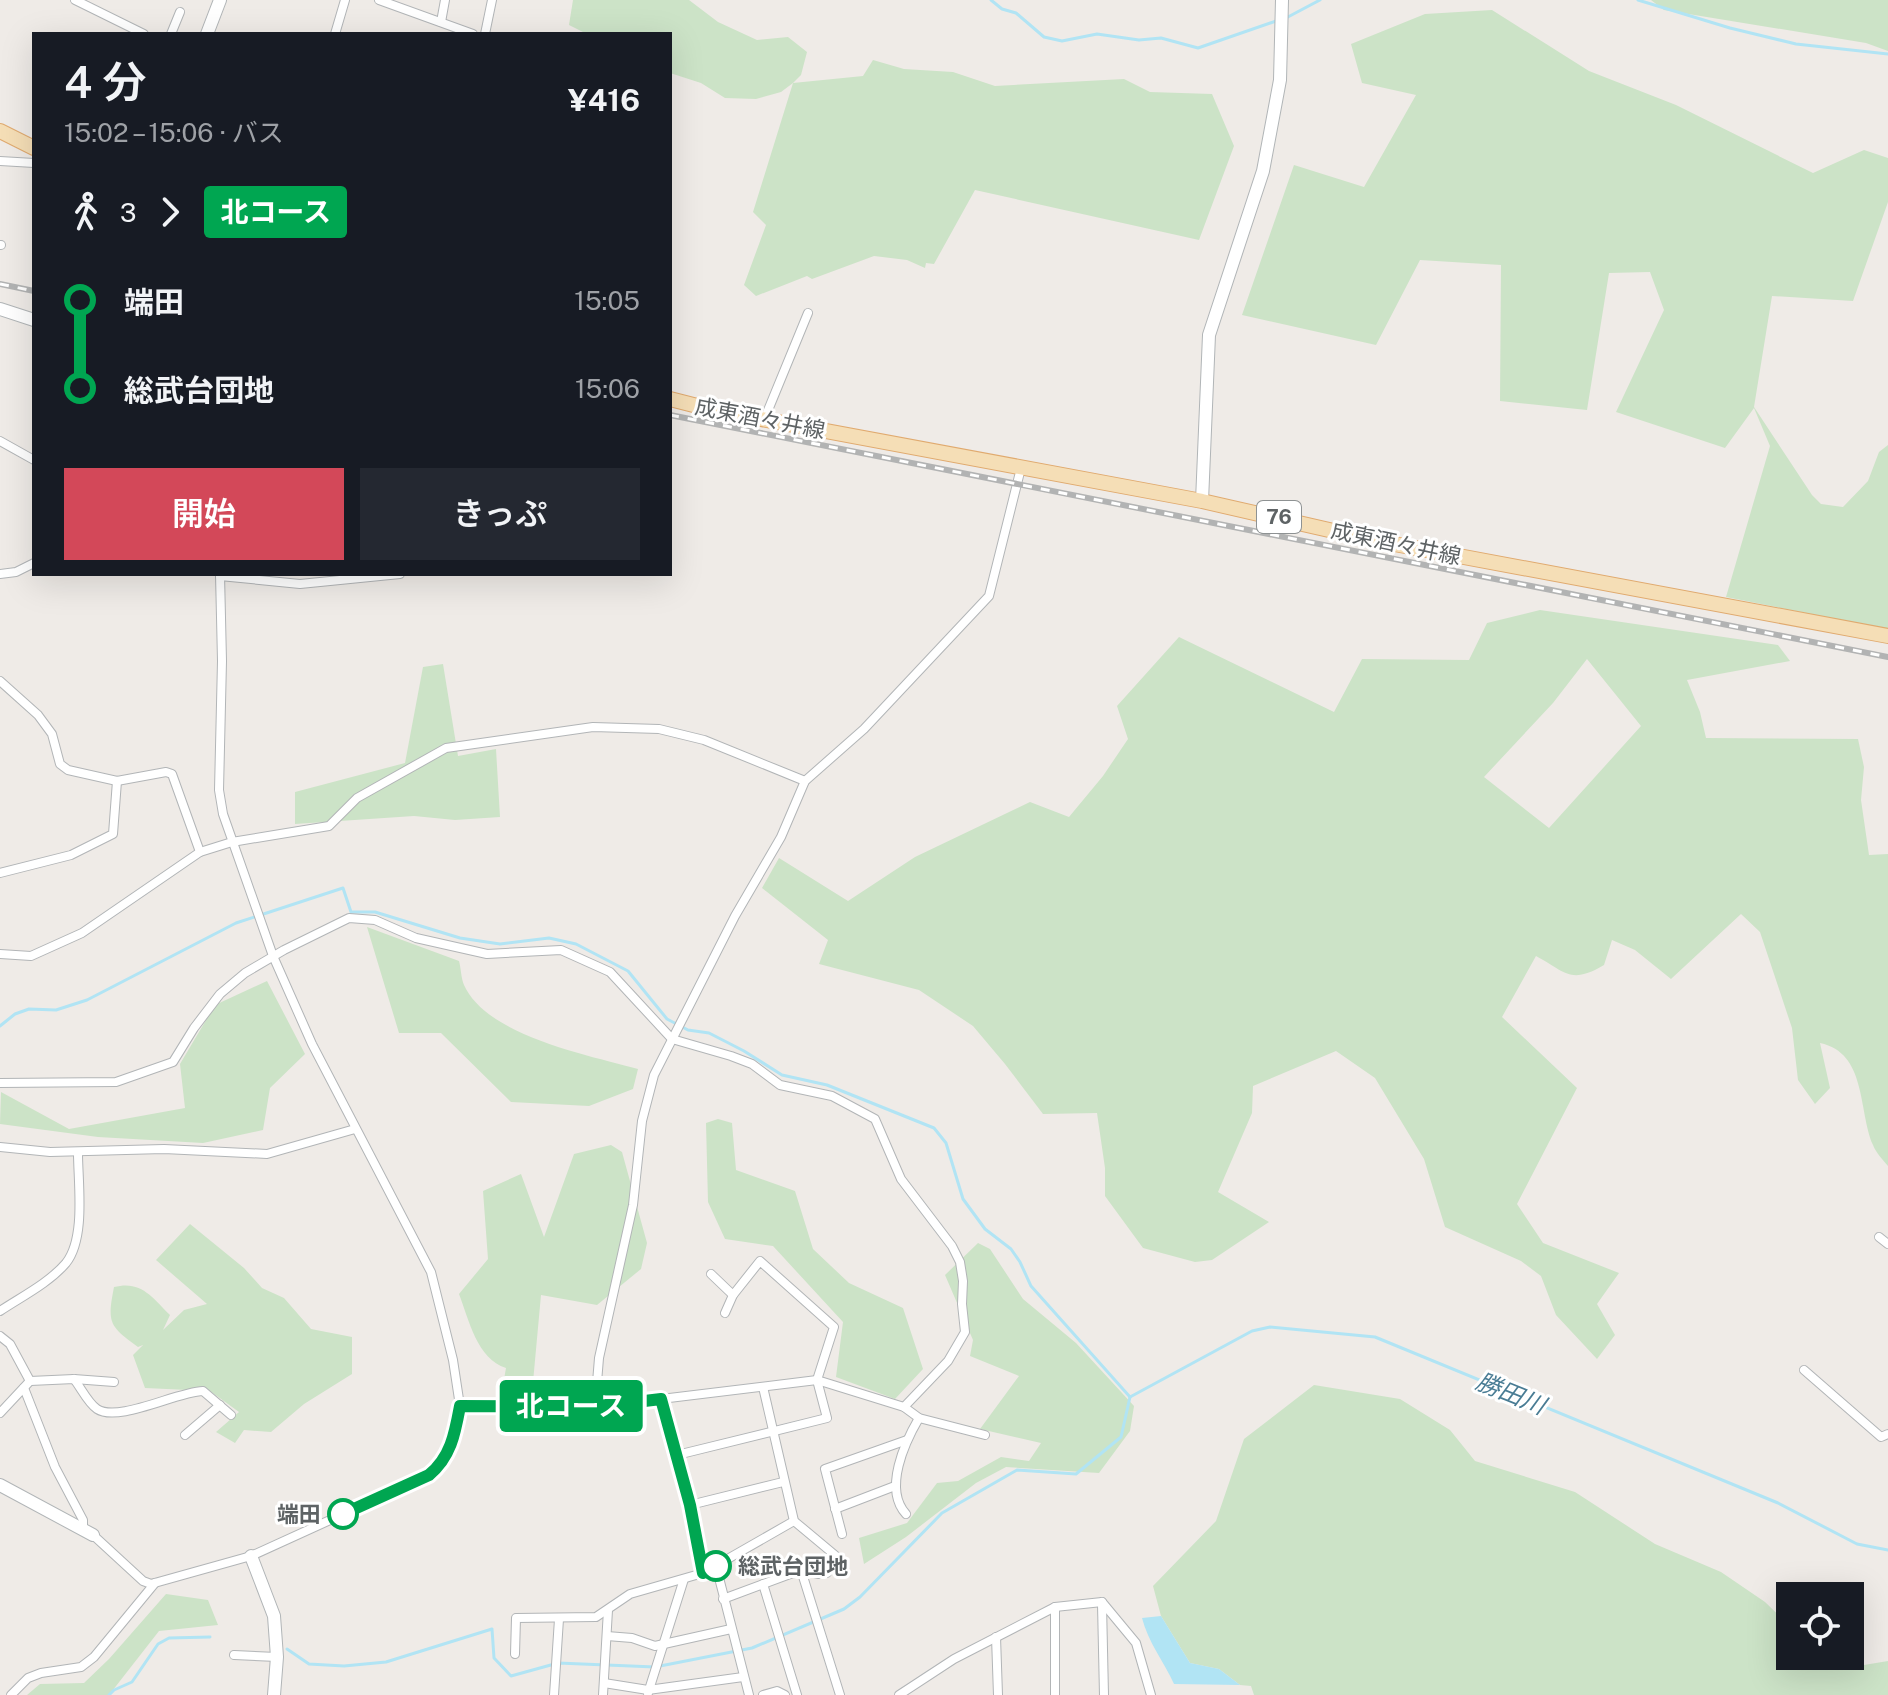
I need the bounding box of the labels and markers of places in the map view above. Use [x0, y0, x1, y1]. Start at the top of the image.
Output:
marker: 端田 [328, 1499, 358, 1529]
place label: 端田 [277, 1501, 321, 1527]
marker: 総武台団地 [701, 1551, 731, 1581]
place label: 総武台団地 [738, 1553, 848, 1579]

